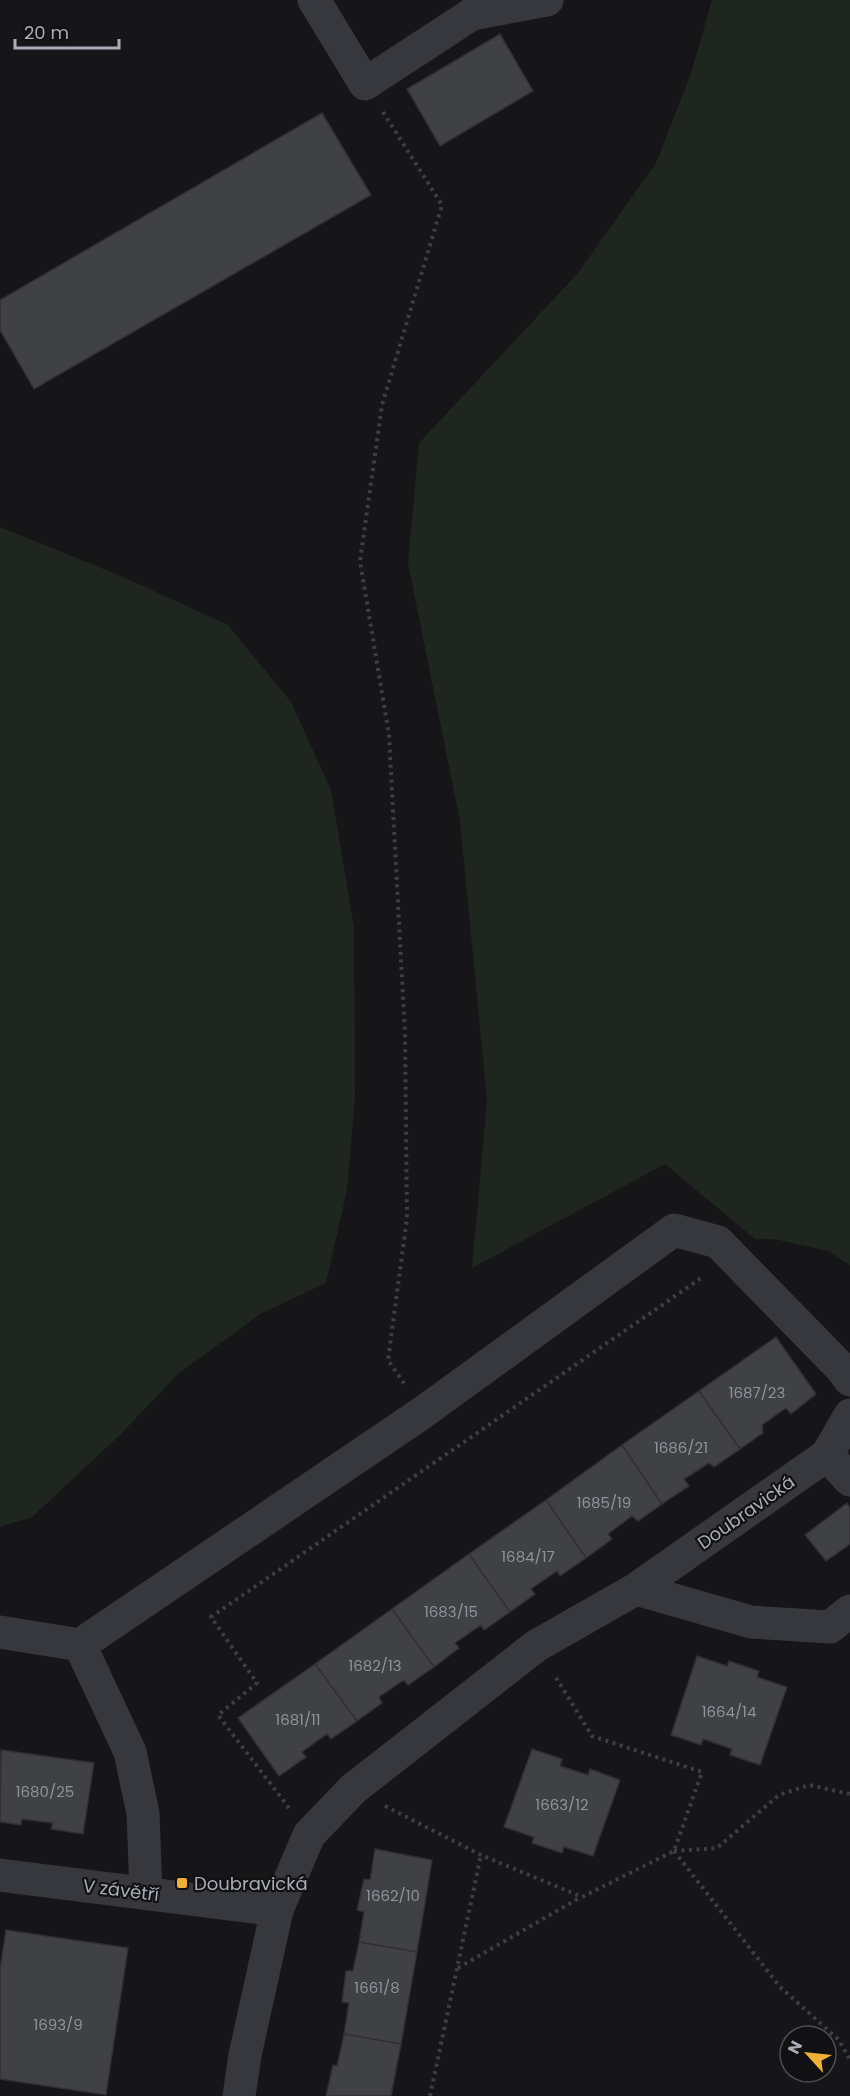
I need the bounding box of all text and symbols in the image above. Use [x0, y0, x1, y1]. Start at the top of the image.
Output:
scale bar [15, 12, 118, 50]
text: 20 m [24, 20, 69, 45]
house number: 1687/23 [729, 1382, 785, 1403]
house number: 1686/21 [654, 1437, 708, 1458]
street label: Doubravická [692, 1469, 800, 1555]
house number: 1685/19 [577, 1492, 631, 1513]
house number: 1684/17 [501, 1546, 555, 1567]
house number: 1683/15 [424, 1601, 478, 1622]
house number: 1682/13 [348, 1655, 402, 1676]
house number: 1664/14 [702, 1701, 756, 1722]
house number: 1681/11 [275, 1709, 321, 1730]
house number: 1680/25 [16, 1781, 74, 1802]
house number: 1663/12 [535, 1794, 589, 1815]
place label: Doubravická [194, 1871, 308, 1896]
street label: V závětří [82, 1873, 160, 1907]
marker: Doubravická [175, 1876, 189, 1890]
house number: 1662/10 [366, 1885, 420, 1906]
house number: 1661/8 [354, 1977, 400, 1998]
house number: 1693/9 [33, 2014, 83, 2035]
north arrow [778, 2024, 838, 2084]
text: N [782, 2037, 808, 2058]

